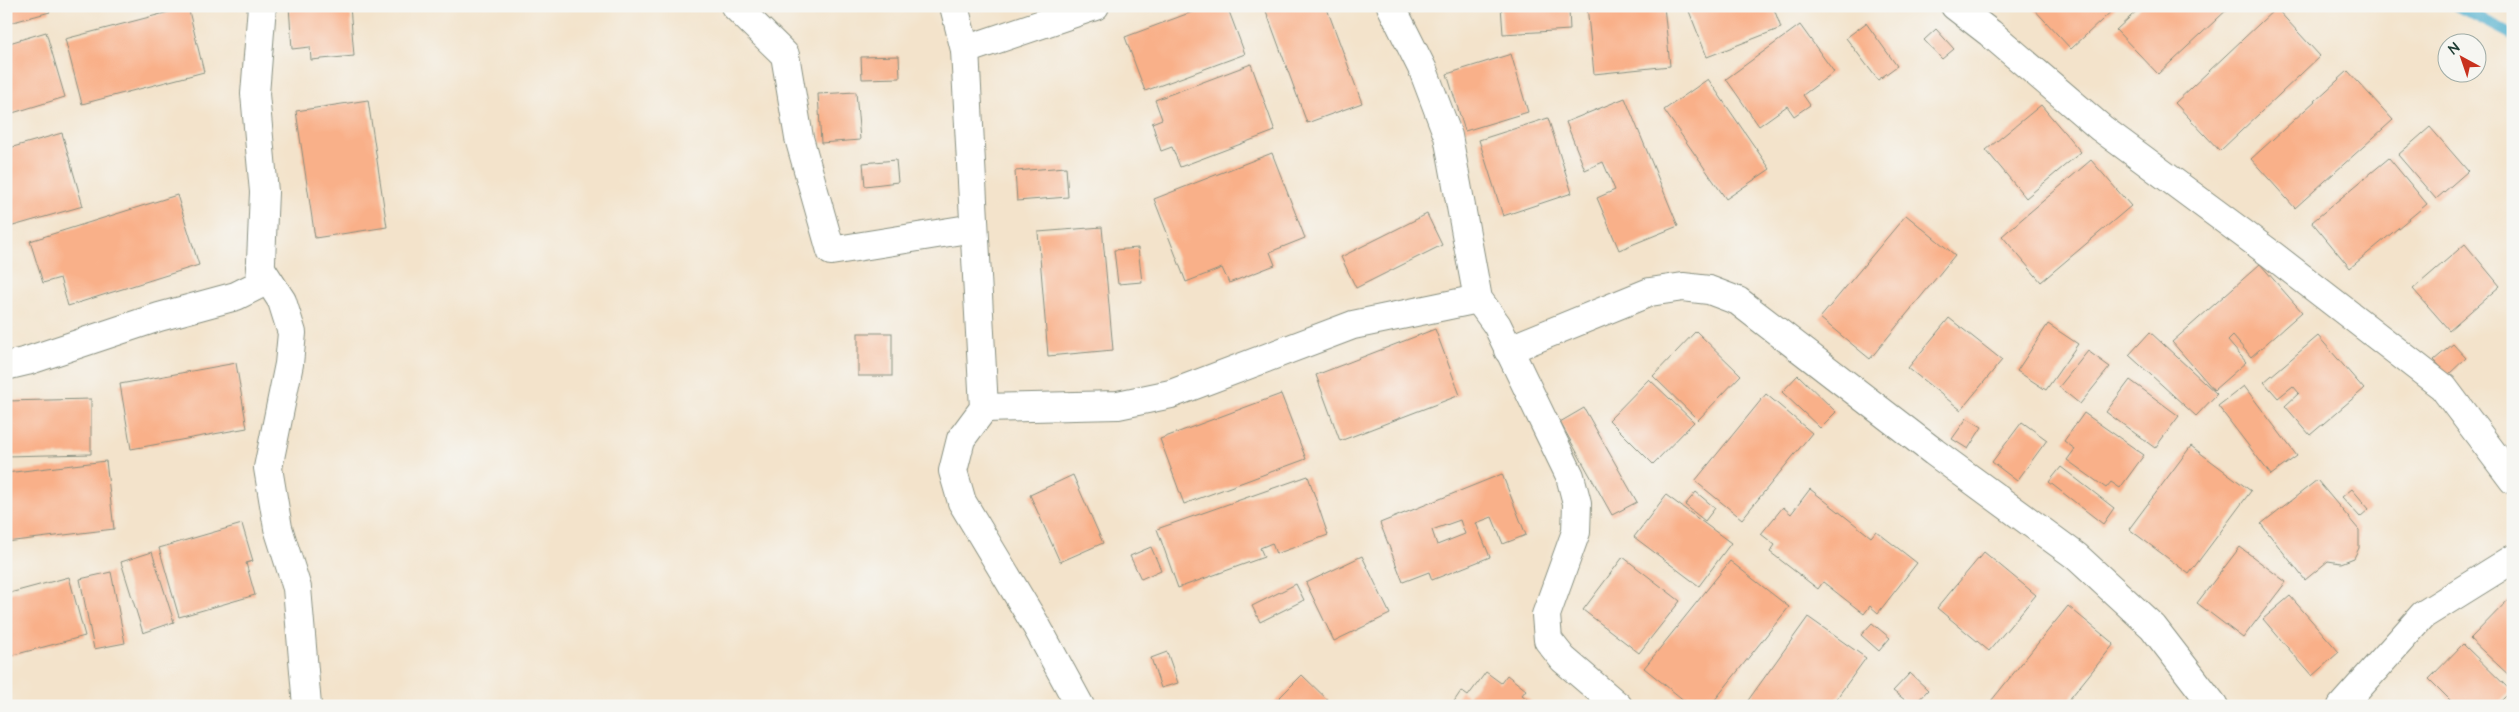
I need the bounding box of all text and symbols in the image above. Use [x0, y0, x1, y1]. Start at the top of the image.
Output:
north arrow [2436, 32, 2486, 82]
text: N [2444, 38, 2464, 59]

